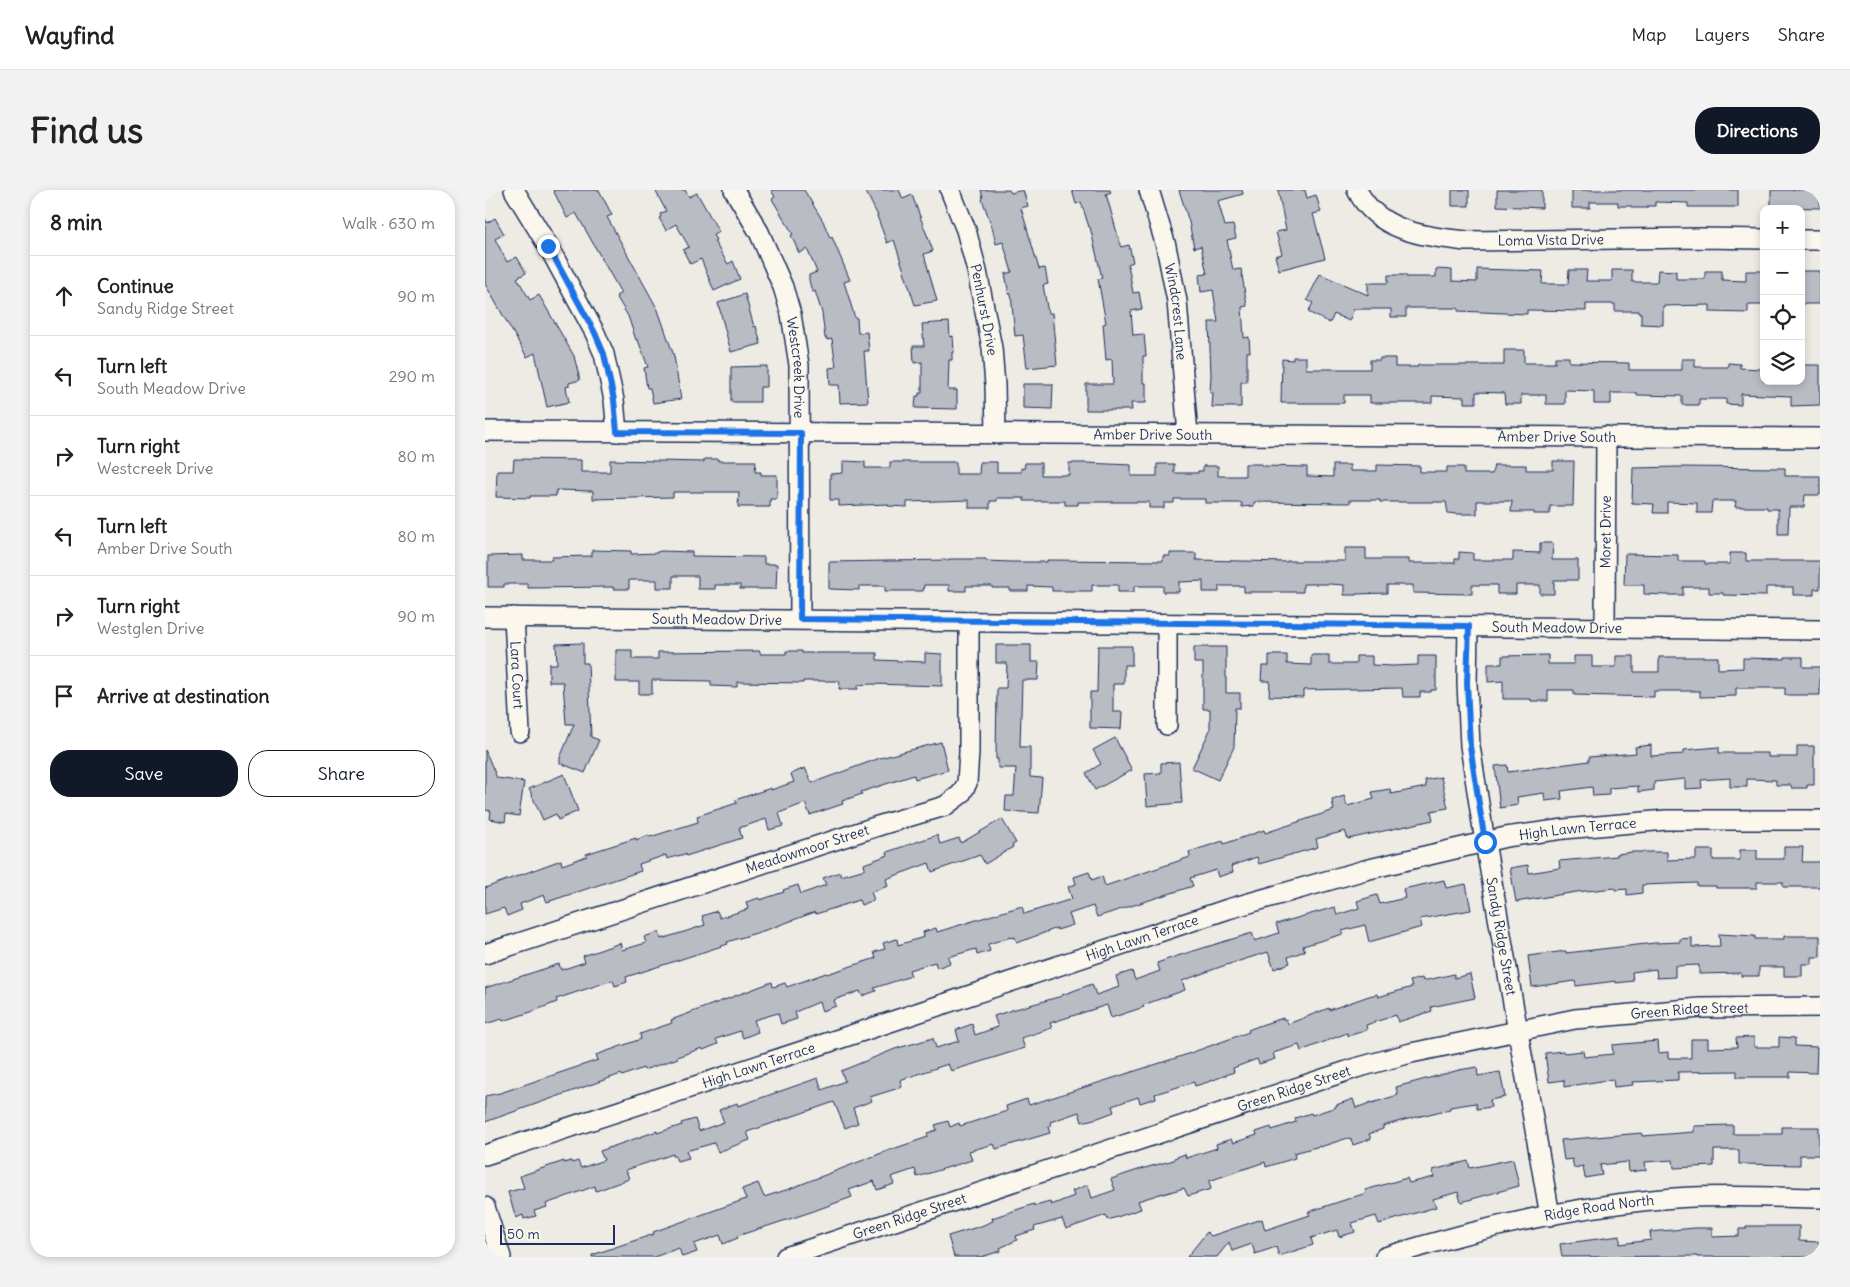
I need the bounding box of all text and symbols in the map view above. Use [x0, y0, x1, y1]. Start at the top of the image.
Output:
text: Wayfind [25, 20, 114, 50]
text: Map [1631, 23, 1666, 46]
text: Layers [1694, 23, 1750, 46]
text: Share [1778, 23, 1825, 46]
button: Directions [1695, 107, 1820, 154]
text: Find us [30, 108, 143, 152]
map controls [1760, 205, 1805, 385]
button: + [1760, 205, 1805, 250]
text: 8 min [50, 209, 102, 236]
text: Walk · 630 m [342, 213, 435, 233]
street label: Loma Vista Drive [1498, 230, 1604, 250]
route end [537, 235, 560, 258]
button: − [1760, 250, 1805, 295]
street label: Windcrest Lane [1161, 261, 1191, 361]
street label: Penhurst Drive [966, 262, 1002, 356]
text: Continue [97, 274, 174, 298]
icon: ahead [50, 282, 78, 310]
text: 90 m [397, 286, 435, 306]
button: locate [1760, 295, 1805, 340]
text: Sandy Ridge Street [97, 298, 234, 318]
street label: Westcreek Drive [783, 316, 808, 418]
button: layers [1760, 340, 1805, 385]
text: Turn left [97, 354, 167, 378]
icon: left [50, 362, 78, 390]
text: 290 m [389, 366, 435, 386]
text: South Meadow Drive [97, 378, 246, 398]
street label: Amber Drive South [1094, 425, 1212, 444]
street label: Amber Drive South [1498, 427, 1616, 446]
text: Turn right [97, 434, 180, 458]
icon: right [50, 442, 78, 470]
text: 80 m [397, 446, 435, 466]
text: Westcreek Drive [97, 458, 214, 478]
street label: Moret Drive [1596, 495, 1615, 569]
text: Turn left [97, 514, 167, 538]
icon: left [50, 522, 78, 550]
text: 80 m [397, 526, 435, 546]
text: Amber Drive South [97, 538, 233, 558]
text: Turn right [97, 594, 180, 618]
icon: right [50, 602, 78, 630]
text: 90 m [397, 606, 435, 626]
street label: South Meadow Drive [652, 610, 782, 629]
text: Westglen Drive [97, 618, 204, 638]
street label: South Meadow Drive [1492, 618, 1622, 637]
street label: Lara Court [506, 640, 528, 710]
icon: arrive [50, 682, 78, 710]
text: Arrive at destination [97, 684, 270, 708]
button: Save [50, 750, 238, 797]
button: Share [248, 750, 435, 797]
street label: High Lawn Terrace [1518, 814, 1637, 844]
street label: Meadowmoor Street [744, 820, 871, 877]
route start [1474, 831, 1497, 854]
street label: Sandy Ridge Street [1482, 876, 1521, 997]
street label: High Lawn Terrace [1083, 911, 1201, 965]
street label: Green Ridge Street [1630, 999, 1749, 1023]
street label: High Lawn Terrace [700, 1038, 818, 1092]
street label: Green Ridge Street [1235, 1061, 1353, 1116]
street label: Green Ridge Street [850, 1189, 969, 1243]
street label: Ridge Road North [1542, 1191, 1655, 1225]
scale bar [500, 1222, 615, 1245]
text: 50 m [507, 1225, 540, 1243]

